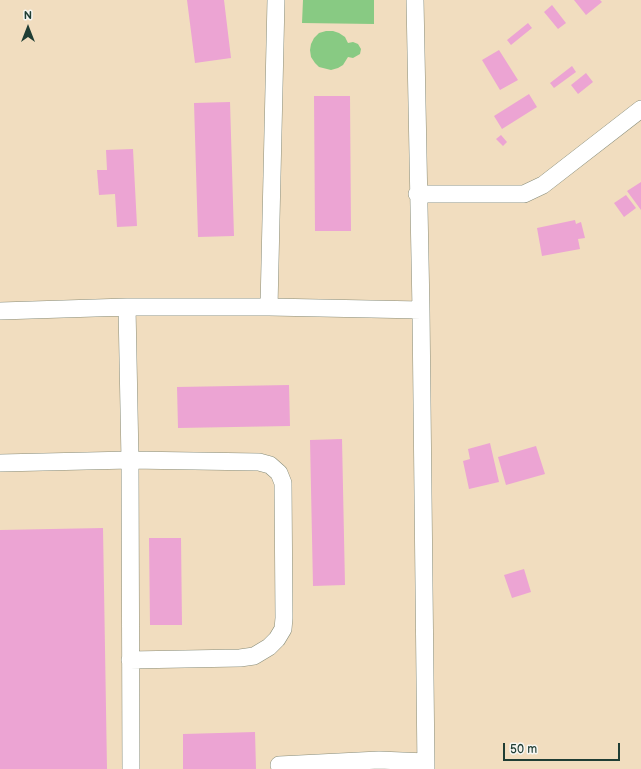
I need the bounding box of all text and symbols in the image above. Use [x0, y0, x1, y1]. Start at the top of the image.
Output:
north arrow [8, 8, 48, 48]
text: N [24, 9, 32, 22]
scale bar [505, 735, 622, 761]
text: 50 m [510, 742, 537, 757]

